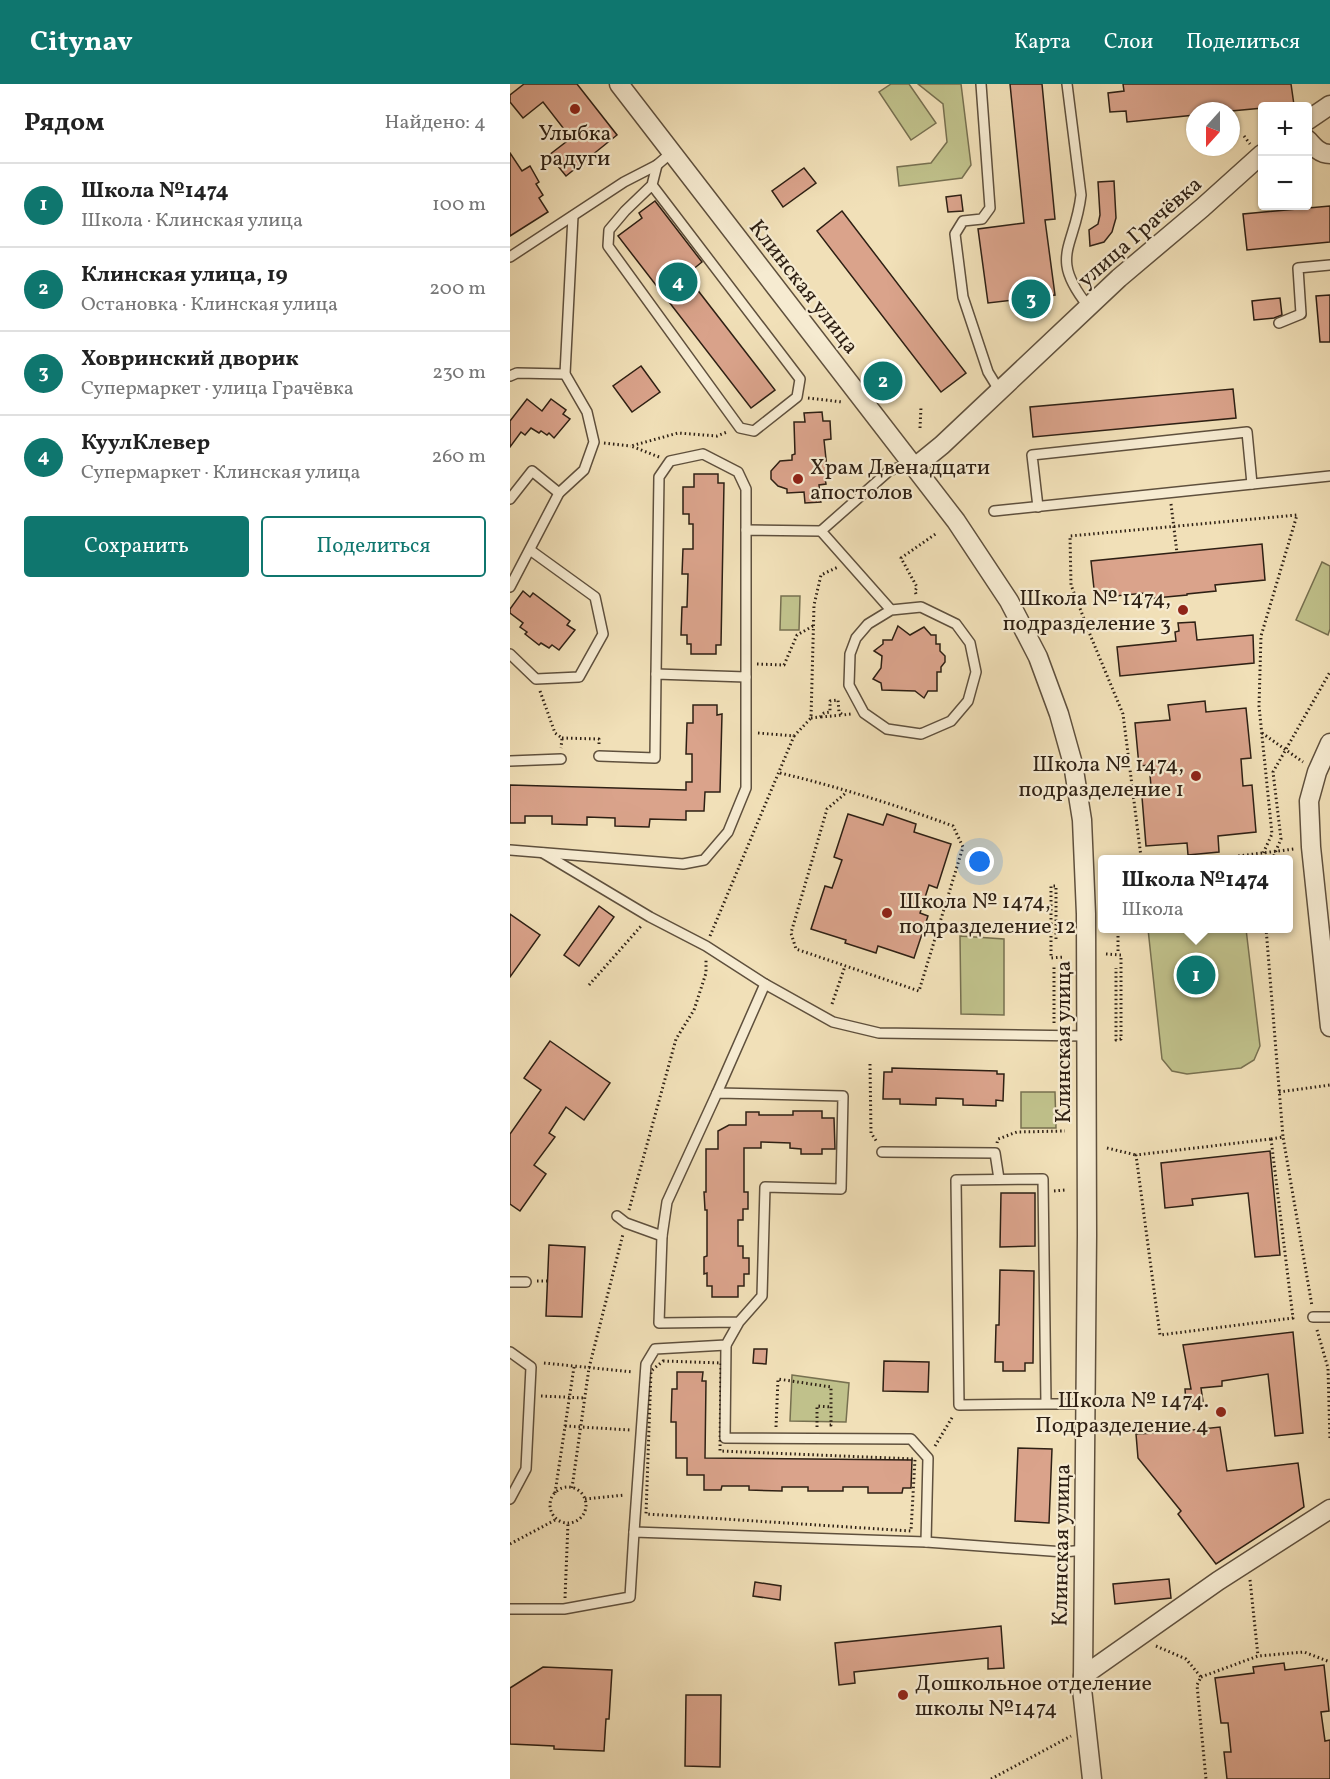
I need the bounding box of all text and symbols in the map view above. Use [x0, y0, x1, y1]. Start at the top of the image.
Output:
text: Citynav [30, 23, 133, 62]
text: Карта [1014, 28, 1071, 57]
text: Слои [1104, 28, 1153, 57]
text: Поделиться [1186, 28, 1300, 57]
marker: Улыбка радуги [568, 102, 582, 116]
north arrow [1186, 102, 1240, 156]
map controls [1258, 102, 1312, 210]
button: + [1258, 102, 1312, 156]
text: Рядом [24, 105, 104, 141]
text: Найдено: 4 [385, 109, 486, 137]
place label: Улыбка радуги [538, 119, 612, 175]
button: − [1258, 156, 1312, 210]
street label: улица Грачёвка [1072, 170, 1210, 296]
text: Школа №1474 [81, 176, 229, 207]
text: 1 [39, 191, 48, 219]
text: 100 m [432, 191, 486, 219]
text: Школа · Клинская улица [81, 207, 303, 235]
street label: Клинская улица [741, 214, 865, 361]
text: Клинская улица, 19 [81, 260, 288, 291]
pin: 4 [658, 260, 698, 304]
text: 2 [38, 275, 49, 303]
text: 200 m [429, 275, 486, 303]
pin: 3 [1012, 276, 1050, 322]
text: Остановка · Клинская улица [81, 291, 338, 319]
text: Ховринский дворик [81, 344, 299, 375]
pin: 2 [864, 358, 902, 404]
text: 3 [38, 359, 49, 387]
text: 230 m [432, 359, 486, 387]
text: Супермаркет · улица Грачёвка [81, 375, 354, 403]
text: КуулКлевер [81, 428, 210, 459]
text: 4 [37, 443, 50, 471]
text: 260 m [431, 443, 486, 471]
place label: Храм Двенадцати апостолов [810, 453, 990, 509]
text: Супермаркет · Клинская улица [81, 459, 360, 487]
marker: Храм Двенадцати апостолов [791, 472, 805, 486]
button: Сохранить [24, 516, 249, 577]
button: Поделиться [261, 516, 486, 577]
place label: Школа № 1474, подразделение 3 [1003, 584, 1171, 640]
marker: Школа № 1474, подразделение 3 [1176, 603, 1190, 617]
place label: Школа № 1474, подразделение 1 [1018, 750, 1184, 806]
marker: Школа № 1474, подразделение 1 [1189, 769, 1203, 783]
your location [965, 847, 994, 876]
popup [1098, 855, 1293, 933]
text: Школа №1474 [1122, 865, 1269, 896]
place label: Школа № 1474, подразделение 12 [899, 887, 1076, 943]
text: Школа [1122, 896, 1184, 924]
marker: Школа № 1474, подразделение 12 [880, 906, 894, 920]
pin: 1 [1176, 952, 1216, 998]
street label: Клинская улица [1049, 961, 1080, 1123]
place label: Школа № 1474. Подразделение 4 [1035, 1386, 1209, 1442]
marker: Школа № 1474. Подразделение 4 [1214, 1405, 1228, 1419]
street label: Клинская улица [1046, 1463, 1079, 1627]
place label: Дошкольное отделение школы №1474 [915, 1669, 1152, 1725]
marker: Дошкольное отделение школы №1474 [896, 1688, 910, 1702]

